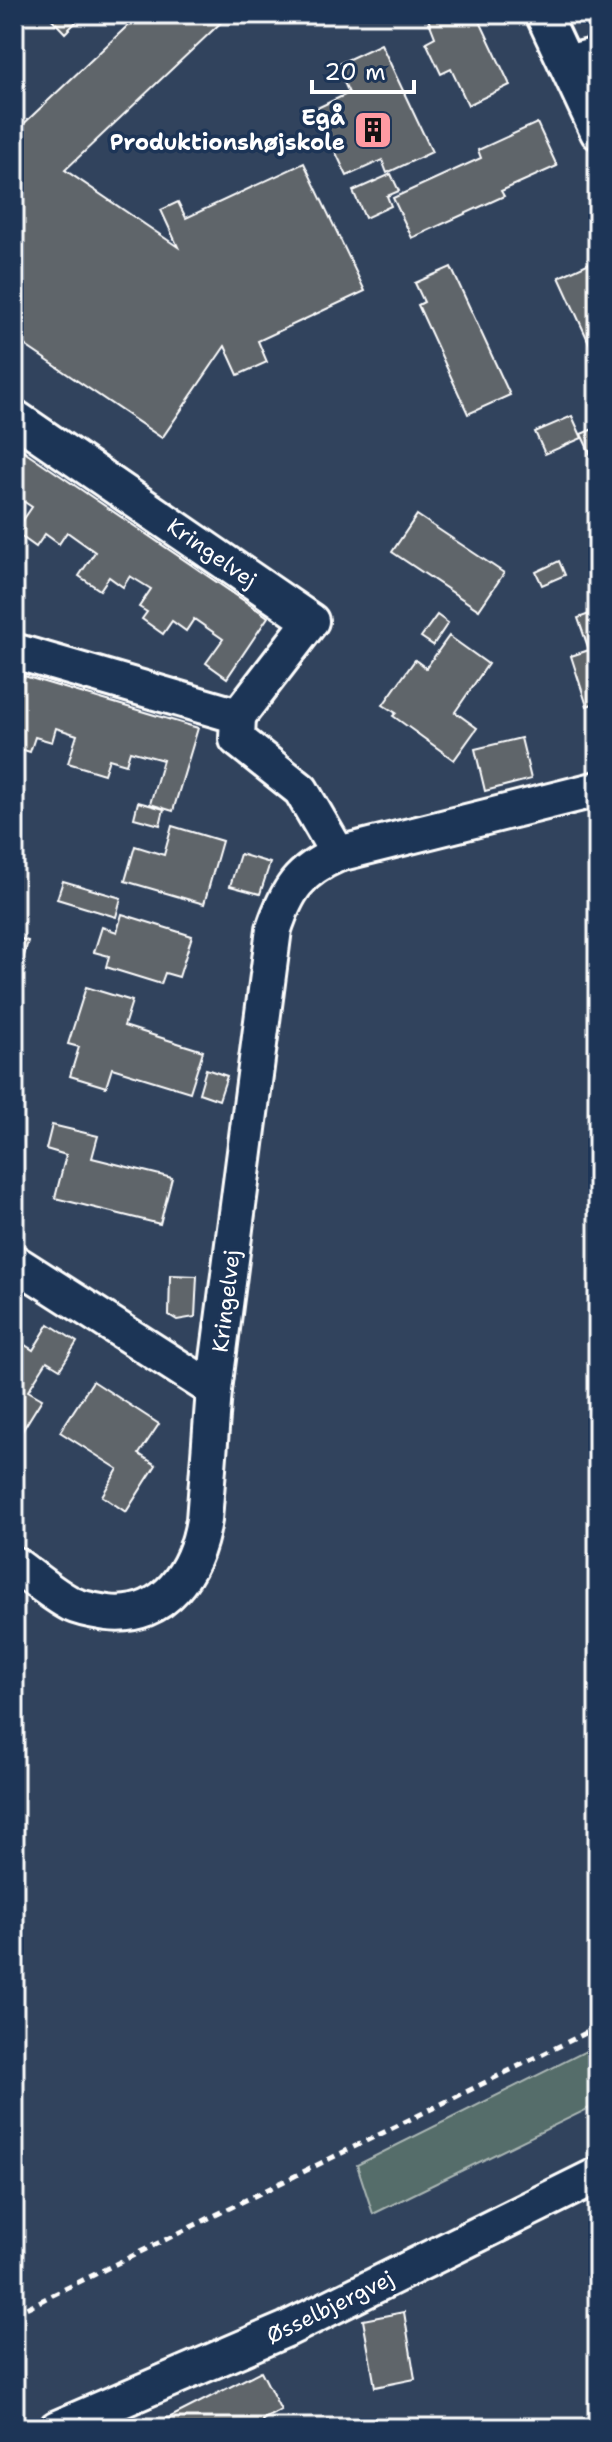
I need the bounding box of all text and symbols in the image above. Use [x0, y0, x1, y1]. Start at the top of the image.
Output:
scale bar [312, 44, 414, 94]
text: 20 m [324, 56, 386, 88]
place label: Egå Produktionshøjskole [110, 103, 345, 157]
building icon: Egå Produktionshøjskole [352, 109, 394, 151]
street label: Kringelvej [161, 511, 263, 595]
street label: Kringelvej [205, 1248, 247, 1354]
street label: Øsselbjergvej [261, 2264, 399, 2350]

